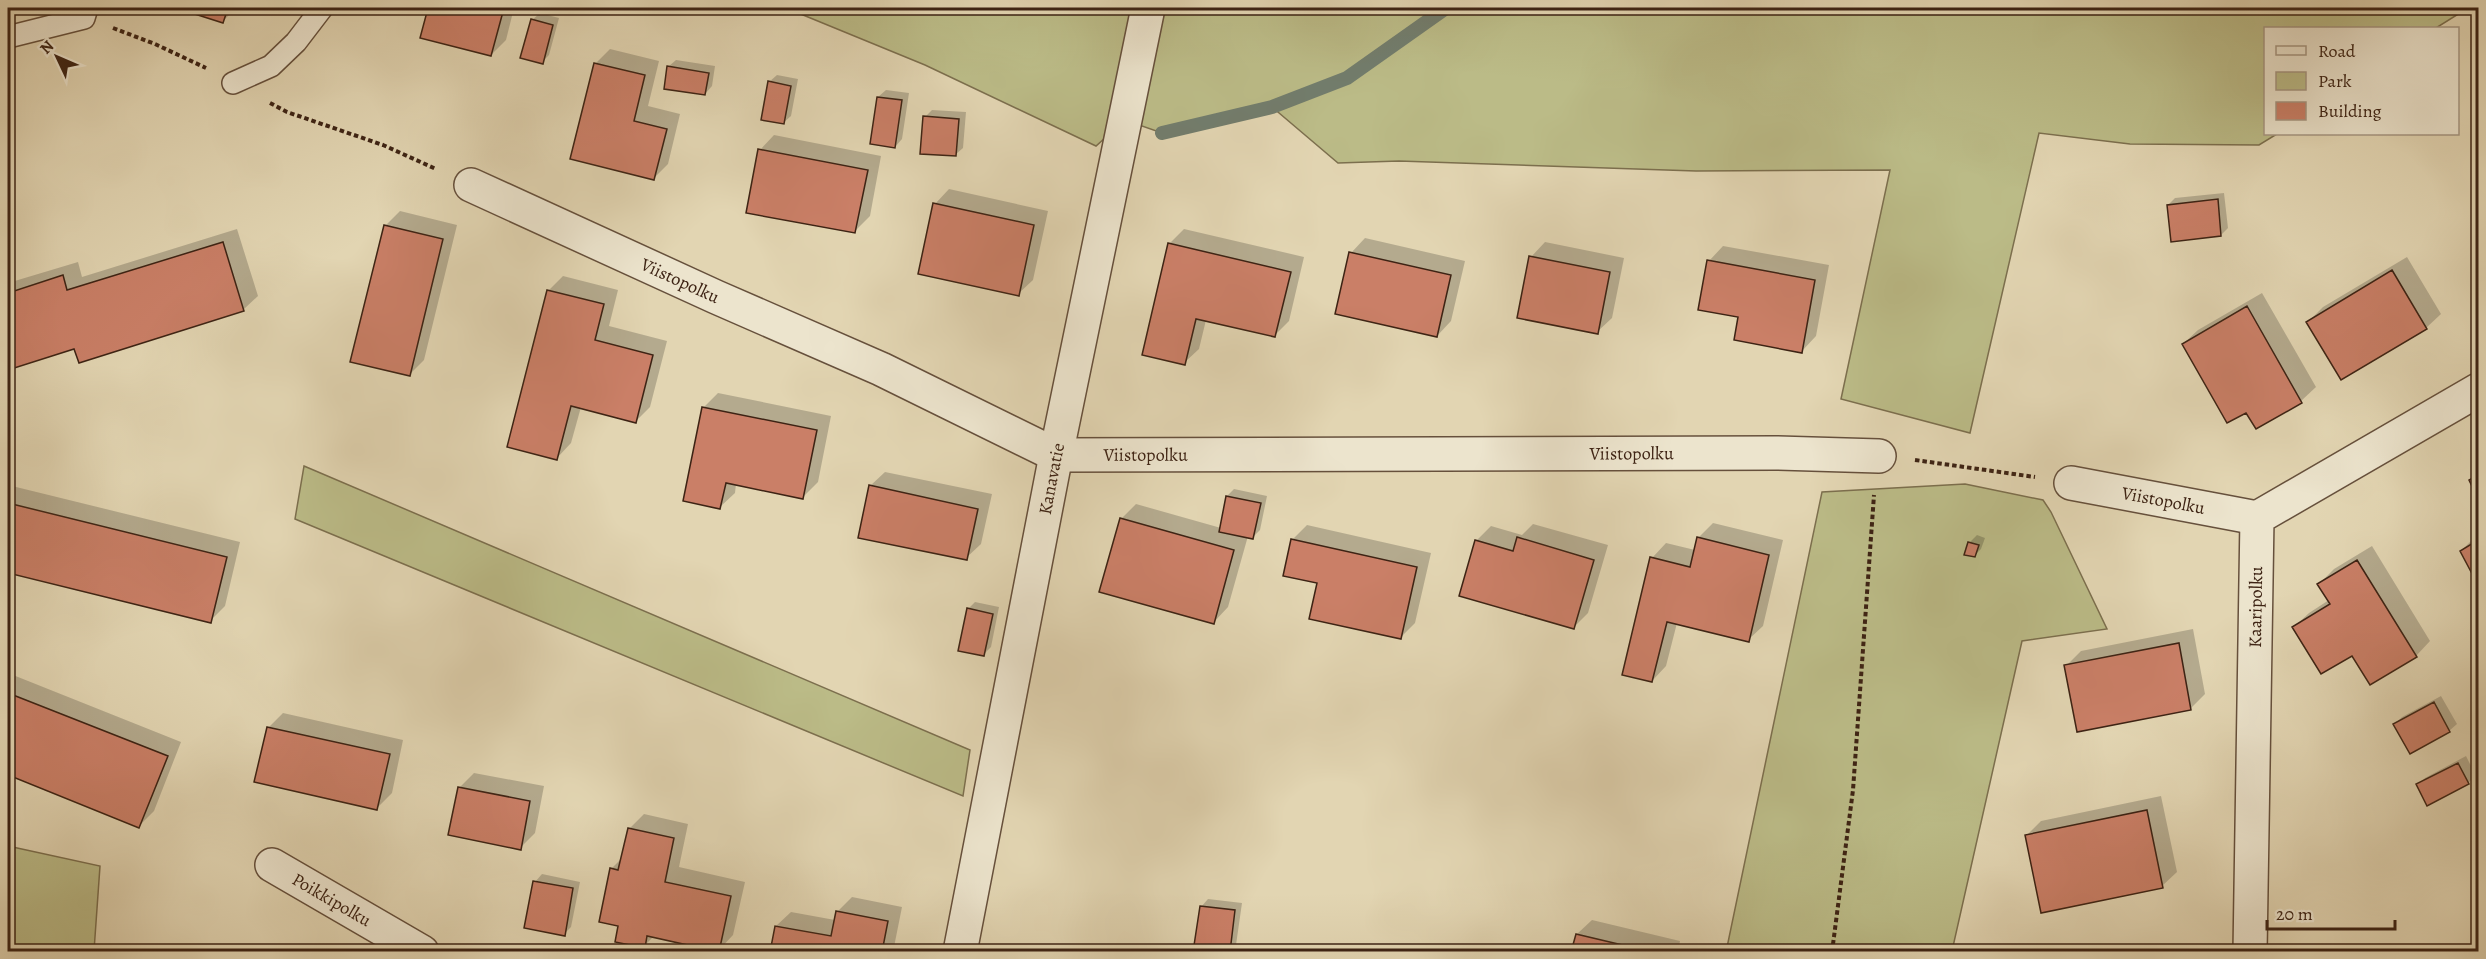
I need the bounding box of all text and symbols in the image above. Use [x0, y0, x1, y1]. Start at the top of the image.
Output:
north arrow [27, 27, 87, 87]
legend [2264, 27, 2459, 135]
text: N [35, 35, 59, 59]
text: Road [2318, 39, 2356, 63]
text: Park [2318, 69, 2352, 93]
text: Building [2318, 99, 2382, 123]
street label: Viistopolku [636, 252, 724, 309]
street label: Kanavatie [1033, 441, 1070, 517]
street label: Viistopolku [1588, 441, 1674, 466]
street label: Viistopolku [1102, 443, 1188, 467]
street label: Viistopolku [2119, 481, 2207, 520]
street label: Kaaripolku [2243, 566, 2268, 648]
street label: Poikkipolku [288, 867, 376, 932]
scale bar [2267, 893, 2394, 931]
text: 20 m [2276, 902, 2313, 926]

